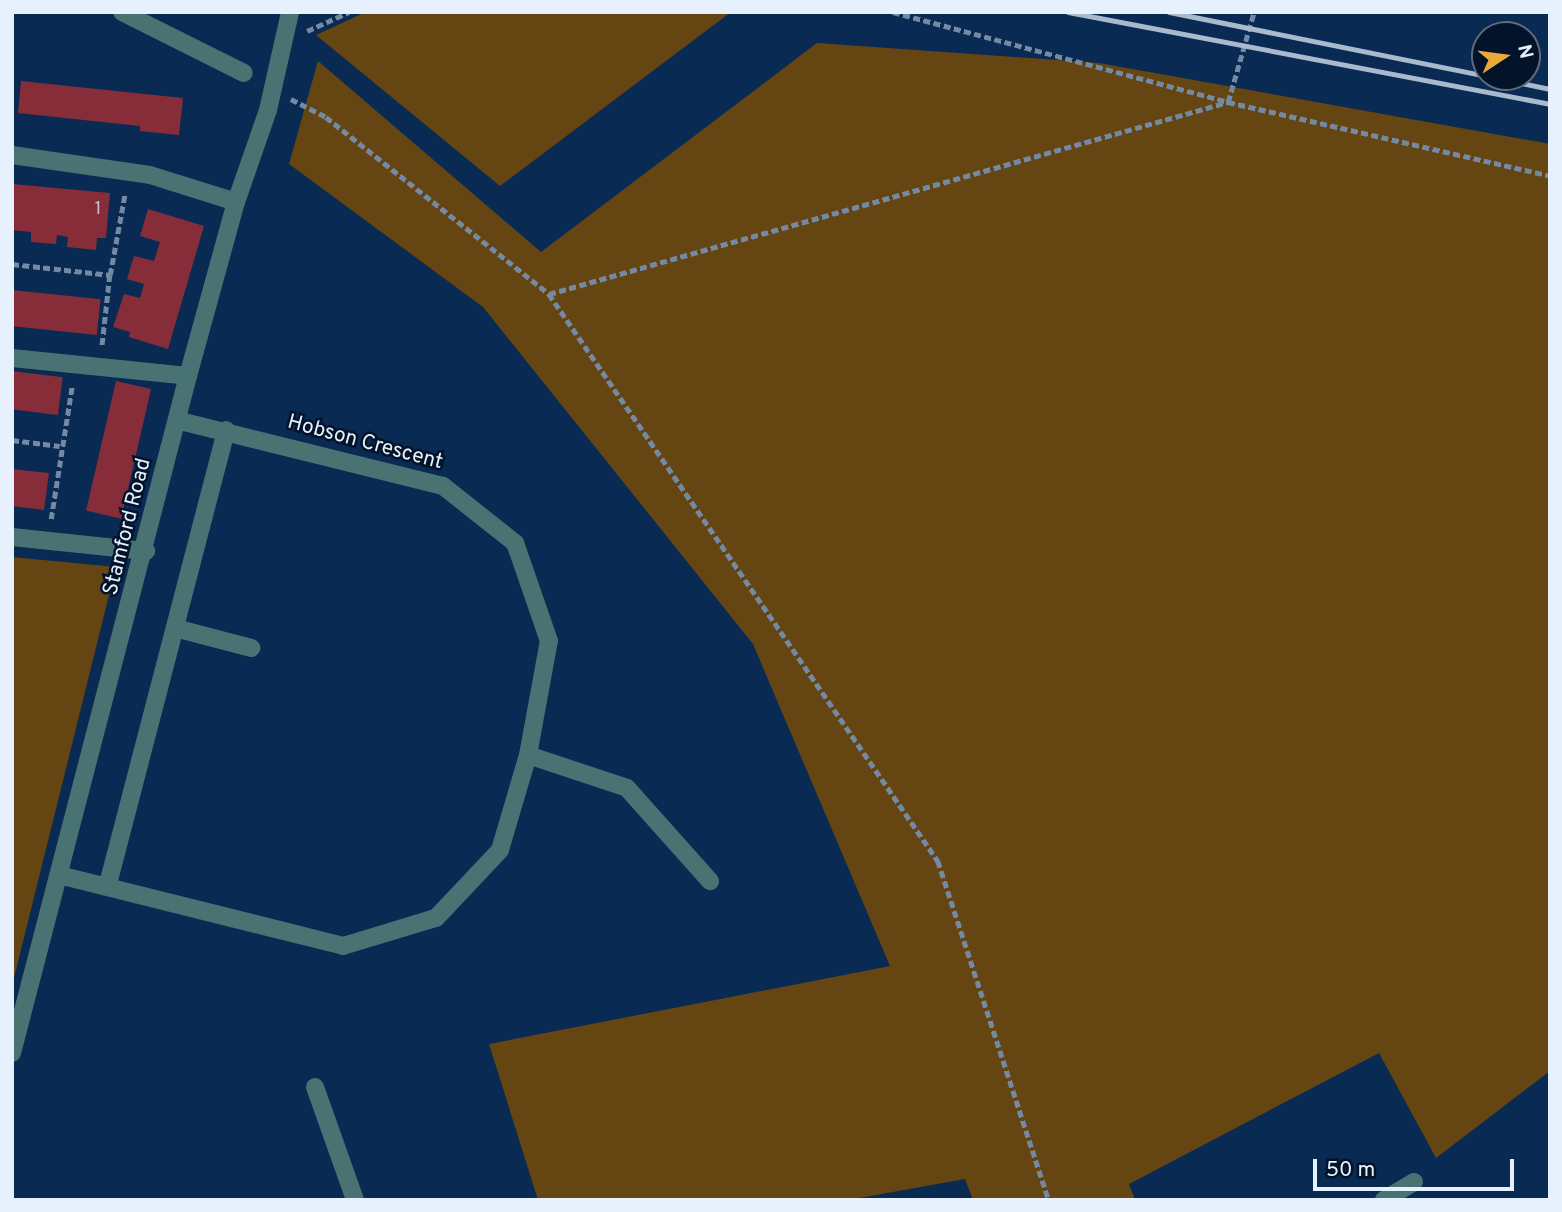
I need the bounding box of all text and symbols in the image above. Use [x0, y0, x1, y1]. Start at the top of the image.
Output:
north arrow [1471, 21, 1541, 91]
text: N [1511, 42, 1538, 61]
house number: 1 [95, 199, 101, 221]
street label: Hobson Crescent [285, 410, 445, 476]
street label: Stamford Road [99, 456, 157, 598]
scale bar [1317, 1146, 1518, 1190]
text: 50 m [1326, 1157, 1375, 1184]

